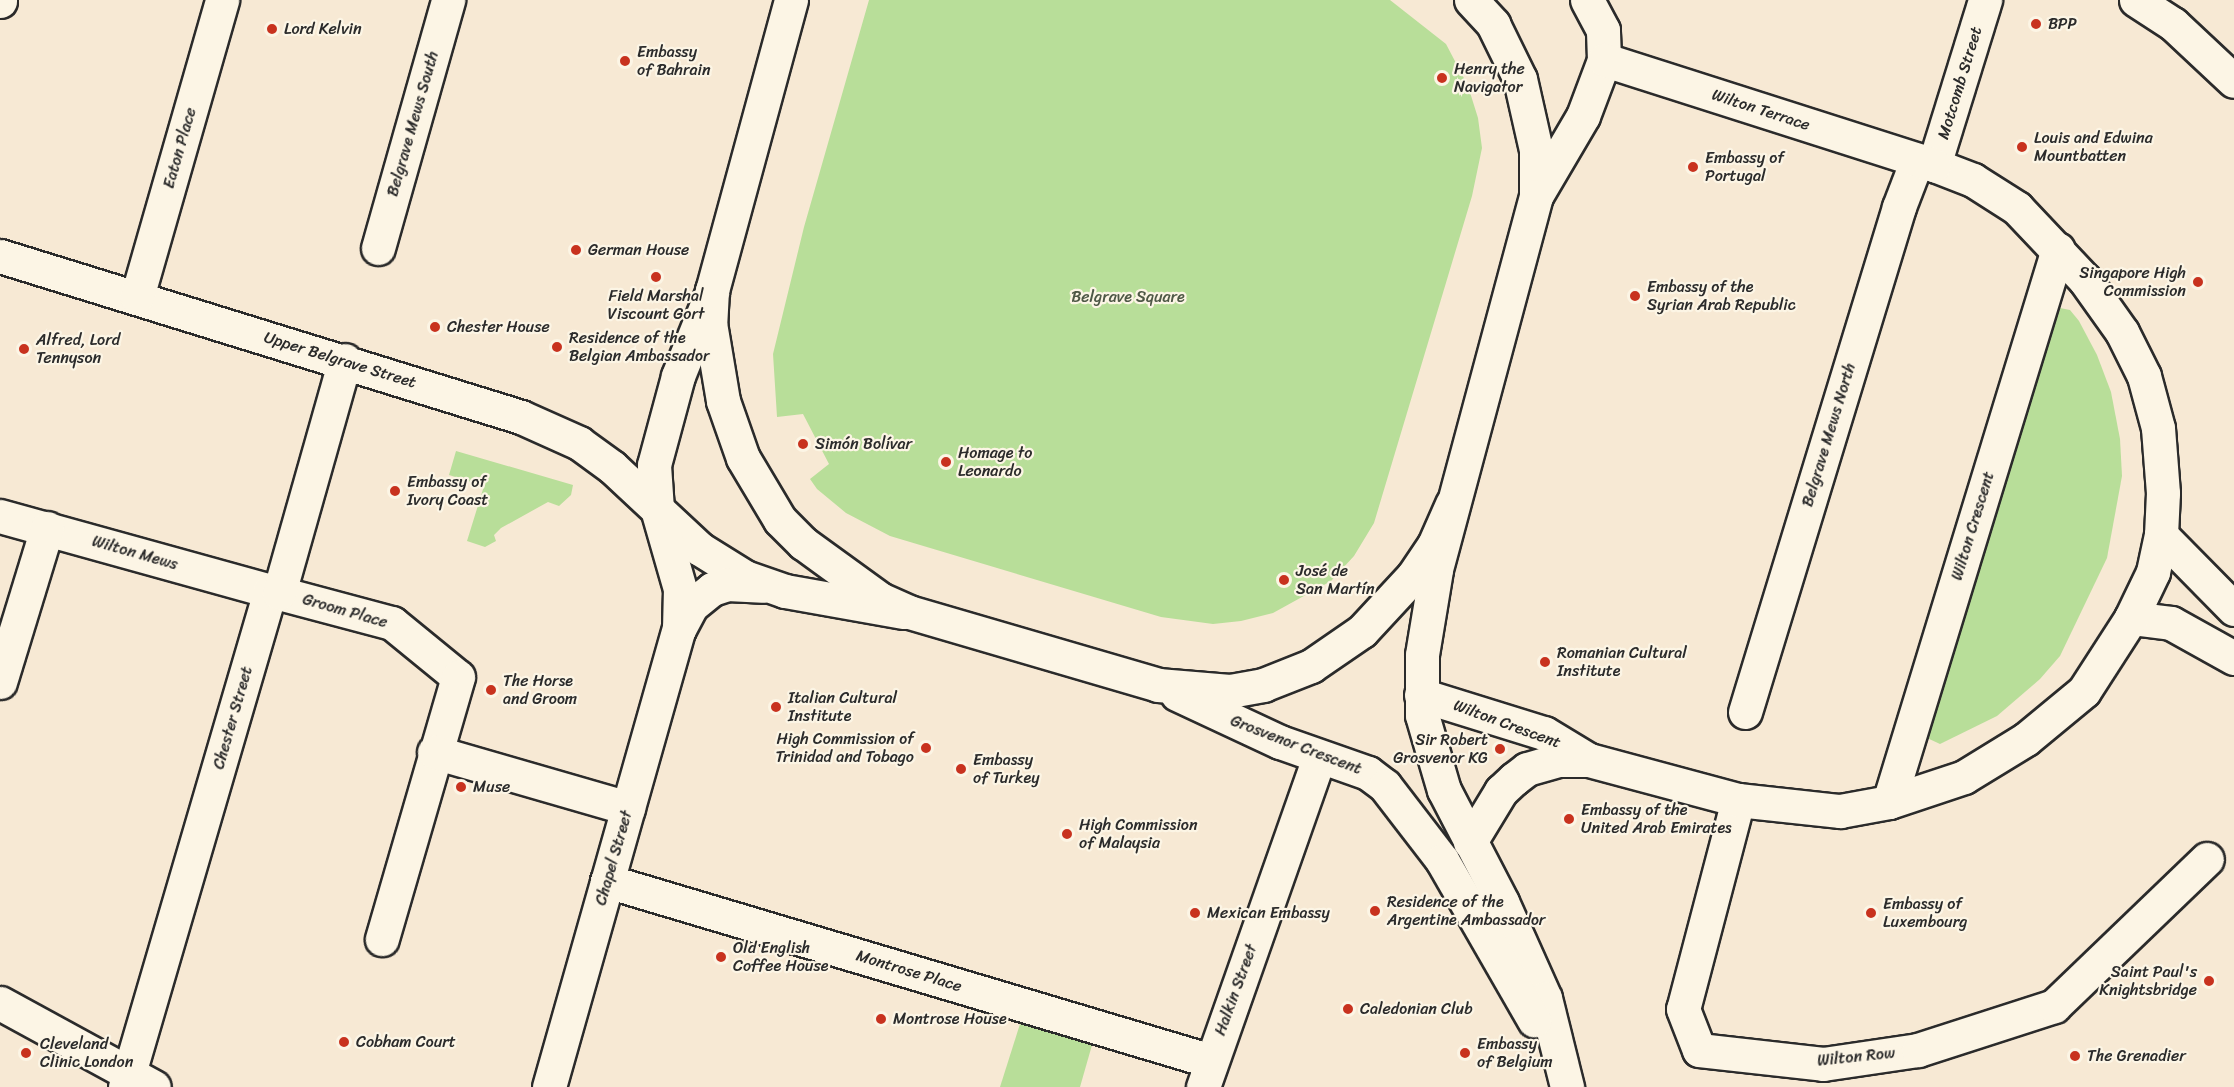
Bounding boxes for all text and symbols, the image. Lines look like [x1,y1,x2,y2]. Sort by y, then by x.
place label: BPP [2048,14,2077,34]
marker: BPP [2029,17,2043,31]
place label: Lord Kelvin [284,19,362,39]
marker: Lord Kelvin [265,22,279,36]
street label: Motcomb Street [1934,25,1986,141]
place label: Embassy of Bahrain [637,42,711,80]
street label: Belgrave Mews South [383,49,443,199]
marker: Embassy of Bahrain [618,54,632,68]
place label: Henry the Navigator [1454,59,1525,97]
marker: Henry the Navigator [1435,71,1449,85]
street label: Wilton Terrace [1710,85,1812,135]
street label: Eaton Place [159,105,201,191]
place label: Louis and Edwina Mountbatten [2034,128,2153,166]
marker: Louis and Edwina Mountbatten [2015,140,2029,154]
place label: Embassy of Portugal [1705,148,1784,186]
marker: Embassy of Portugal [1686,160,1700,174]
place label: German House [588,240,689,260]
marker: German House [569,243,583,257]
place label: Singapore High Commission [2079,263,2186,301]
marker: Field Marshal Viscount Gort [649,270,663,284]
marker: Singapore High Commission [2191,275,2205,289]
place label: Embassy of the Syrian Arab Republic [1647,277,1795,315]
place label: Field Marshal Viscount Gort [607,286,705,324]
park label: Belgrave Square [1071,287,1185,307]
marker: Embassy of the Syrian Arab Republic [1628,289,1642,303]
place label: Chester House [447,317,549,337]
marker: Chester House [428,320,442,334]
street label: Upper Belgrave Street [262,328,418,392]
place label: Residence of the Belgian Ambassador [569,328,709,366]
place label: Alfred, Lord Tennyson [36,330,120,368]
marker: Residence of the Belgian Ambassador [550,340,564,354]
marker: Alfred, Lord Tennyson [17,342,31,356]
street label: Belgrave Mews North [1798,361,1860,509]
place label: Simón Bolívar [815,434,912,454]
marker: Simón Bolívar [796,437,810,451]
place label: Homage to Leonardo [958,443,1033,481]
marker: Homage to Leonardo [939,455,953,469]
street label: Wilton Crescent [1947,469,1999,583]
place label: Embassy of Ivory Coast [407,472,488,510]
marker: Embassy of Ivory Coast [388,484,402,498]
street label: Wilton Mews [90,532,180,574]
place label: José de San Martín [1296,561,1375,599]
marker: José de San Martín [1277,573,1291,587]
street label: Groom Place [300,590,390,632]
place label: Romanian Cultural Institute [1557,643,1687,681]
marker: Romanian Cultural Institute [1538,655,1552,669]
street label: Chester Street [209,664,257,772]
place label: The Horse and Groom [503,671,577,709]
marker: The Horse and Groom [484,683,498,697]
place label: Italian Cultural Institute [788,688,897,726]
street label: Wilton Crescent [1451,696,1563,752]
marker: Italian Cultural Institute [769,700,783,714]
street label: Grosvenor Crescent [1228,711,1364,779]
place label: High Commission of Trinidad and Tobago [776,729,914,767]
place label: Sir Robert Grosvenor KG [1393,730,1488,768]
marker: High Commission of Trinidad and Tobago [919,741,933,755]
marker: Sir Robert Grosvenor KG [1493,742,1507,756]
place label: Embassy of Turkey [973,750,1040,788]
marker: Embassy of Turkey [954,762,968,776]
place label: Muse [473,777,510,797]
marker: Muse [454,780,468,794]
place label: Embassy of the United Arab Emirates [1581,800,1732,838]
street label: Chapel Street [591,808,637,908]
marker: Embassy of the United Arab Emirates [1562,812,1576,826]
place label: High Commission of Malaysia [1079,815,1198,853]
marker: High Commission of Malaysia [1060,827,1074,841]
place label: Residence of the Argentine Ambassador [1387,892,1545,930]
place label: Embassy of Luxembourg [1883,894,1967,932]
place label: Mexican Embassy [1207,903,1330,923]
marker: Residence of the Argentine Ambassador [1368,904,1382,918]
marker: Mexican Embassy [1188,906,1202,920]
marker: Embassy of Luxembourg [1864,906,1878,920]
place label: Old English Coffee House [733,938,828,976]
street label: Halkin Street [1211,942,1261,1038]
street label: Montrose Place [854,946,964,996]
marker: Old English Coffee House [714,950,728,964]
place label: Saint Paul's Knightsbridge [2099,962,2197,1000]
marker: Saint Paul's Knightsbridge [2202,974,2216,988]
place label: Caledonian Club [1360,999,1473,1019]
marker: Caledonian Club [1341,1002,1355,1016]
place label: Montrose House [893,1009,1007,1029]
marker: Montrose House [874,1012,888,1026]
place label: Cobham Court [356,1032,456,1052]
place label: Cleveland Clinic London [40,1034,134,1072]
place label: Embassy of Belgium [1477,1034,1553,1072]
marker: Cobham Court [337,1035,351,1049]
street label: Wilton Row [1816,1043,1896,1071]
marker: Cleveland Clinic London [17,1044,35,1062]
marker: Embassy of Belgium [1458,1046,1472,1060]
place label: The Grenadier [2087,1046,2186,1066]
marker: The Grenadier [2068,1049,2082,1063]

